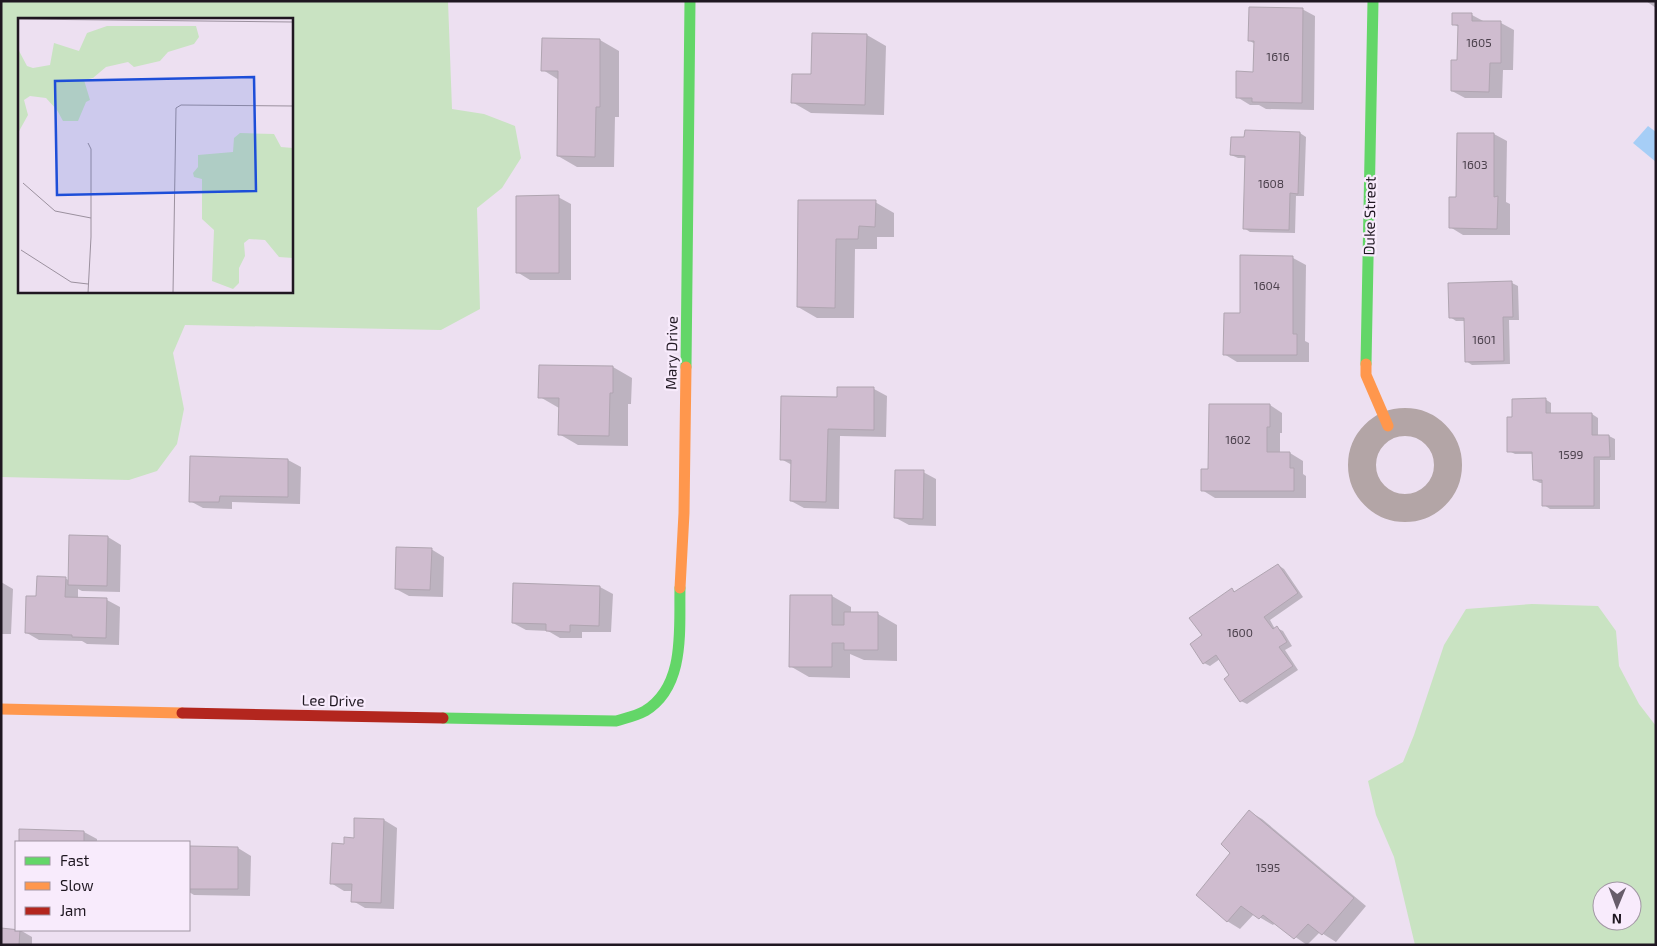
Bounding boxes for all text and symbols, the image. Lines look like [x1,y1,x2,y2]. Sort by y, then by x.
inset map [18,18,292,292]
house number: 1605 [1466,35,1492,49]
house number: 1616 [1266,49,1290,63]
house number: 1603 [1462,157,1488,171]
house number: 1608 [1258,176,1284,190]
street label: Duke Street [1359,176,1379,256]
house number: 1604 [1254,278,1280,292]
street label: Mary Drive [661,316,681,390]
house number: 1601 [1472,332,1496,346]
house number: 1602 [1225,432,1251,446]
house number: 1599 [1559,447,1584,461]
house number: 1600 [1227,625,1253,639]
street label: Lee Drive [301,690,365,710]
legend [15,841,190,931]
text: Fast [60,851,90,869]
house number: 1595 [1256,860,1280,874]
text: Slow [60,876,94,894]
north arrow [1592,881,1642,931]
text: Jam [60,901,86,919]
text: N [1612,911,1622,928]

